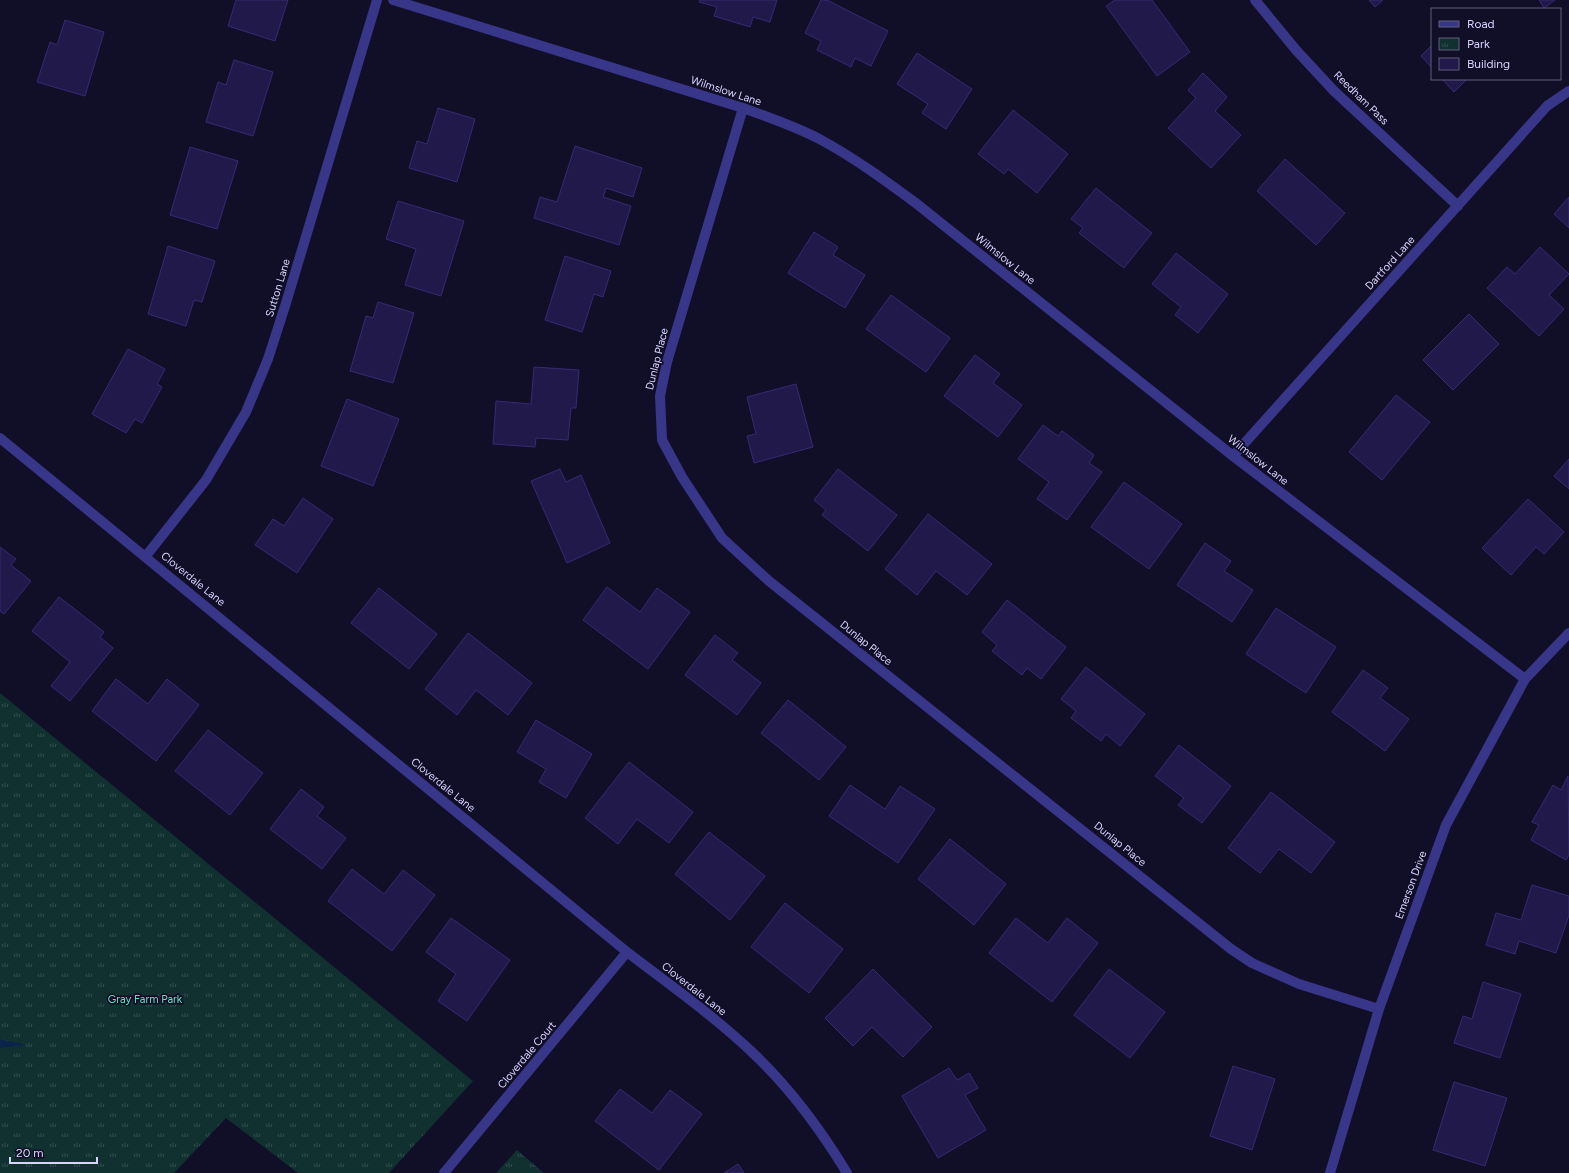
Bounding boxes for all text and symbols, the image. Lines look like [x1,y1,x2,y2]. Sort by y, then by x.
legend [1431,8,1561,80]
text: Road [1467,17,1495,31]
text: Park [1467,37,1490,51]
text: Building [1467,57,1510,71]
street label: Reedham Pass [1331,69,1391,127]
street label: Wilmslow Lane [689,73,763,109]
street label: Wilmslow Lane [972,231,1038,287]
street label: Dartford Lane [1362,233,1418,293]
street label: Sutton Lane [263,257,293,319]
street label: Dunlap Place [643,327,671,391]
street label: Wilmslow Lane [1225,432,1291,488]
street label: Cloverdale Lane [158,549,228,609]
street label: Dunlap Place [837,618,895,668]
street label: Cloverdale Lane [408,755,478,815]
street label: Dunlap Place [1091,819,1149,869]
street label: Emerson Drive [1393,849,1429,921]
street label: Cloverdale Lane [659,960,729,1018]
park label: Gray Farm Park [108,993,183,1006]
street label: Cloverdale Court [495,1019,559,1091]
scale bar [10,1139,97,1165]
text: 20 m [16,1146,44,1160]

